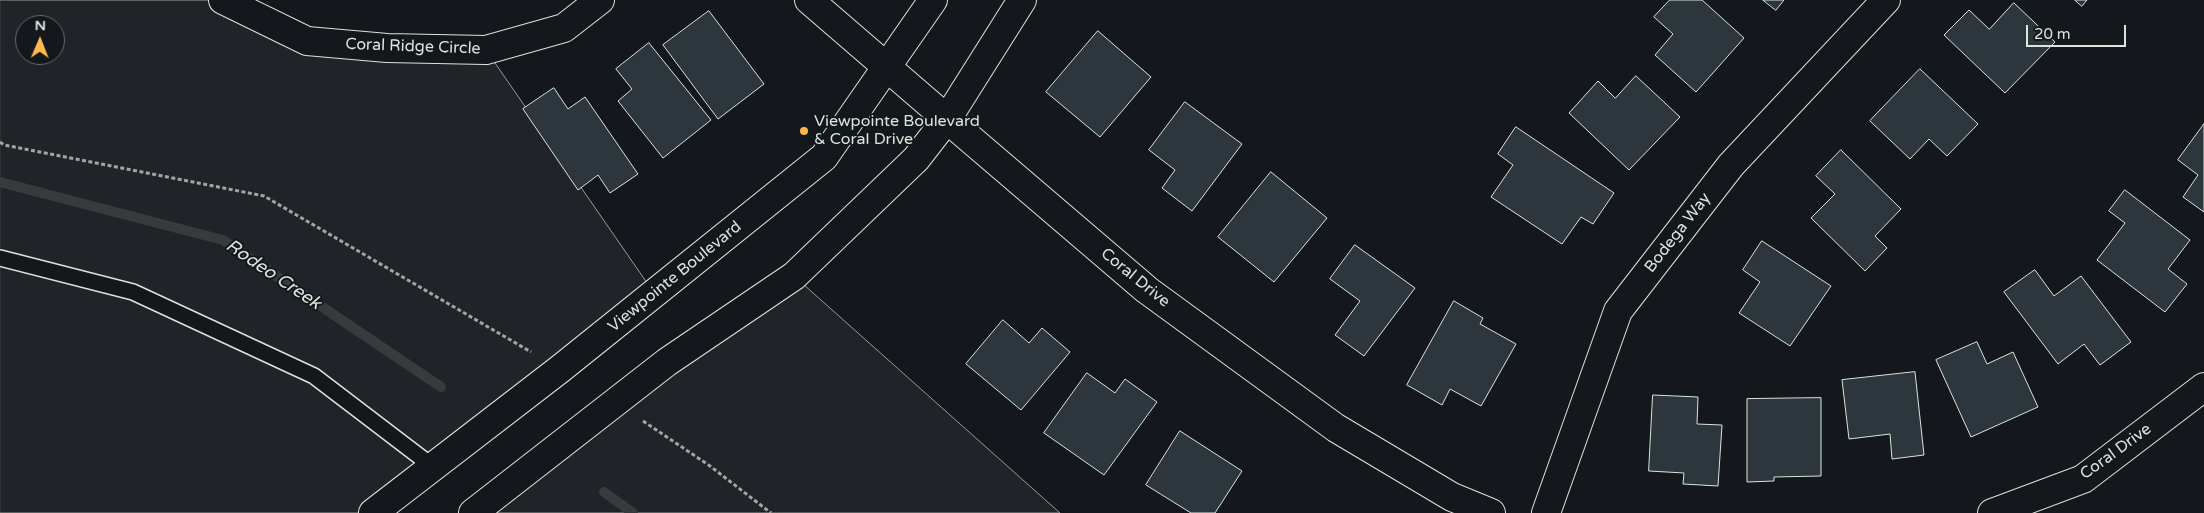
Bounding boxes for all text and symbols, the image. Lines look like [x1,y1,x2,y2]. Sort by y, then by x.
north arrow [15,15,65,65]
scale bar [2029,15,2129,47]
text: N [34,17,46,34]
text: 20 m [2034,25,2071,43]
street label: Coral Ridge Circle [345,35,481,59]
place label: Viewpointe Boulevard & Coral Drive [814,112,980,150]
marker: Viewpointe Boulevard & Coral Drive [798,125,810,137]
street label: Bodega Way [1641,189,1715,277]
street label: Viewpointe Boulevard [604,217,746,337]
water label: Rodeo Creek [221,235,325,315]
street label: Coral Drive [1097,244,1173,312]
street label: Coral Drive [2077,420,2155,484]

